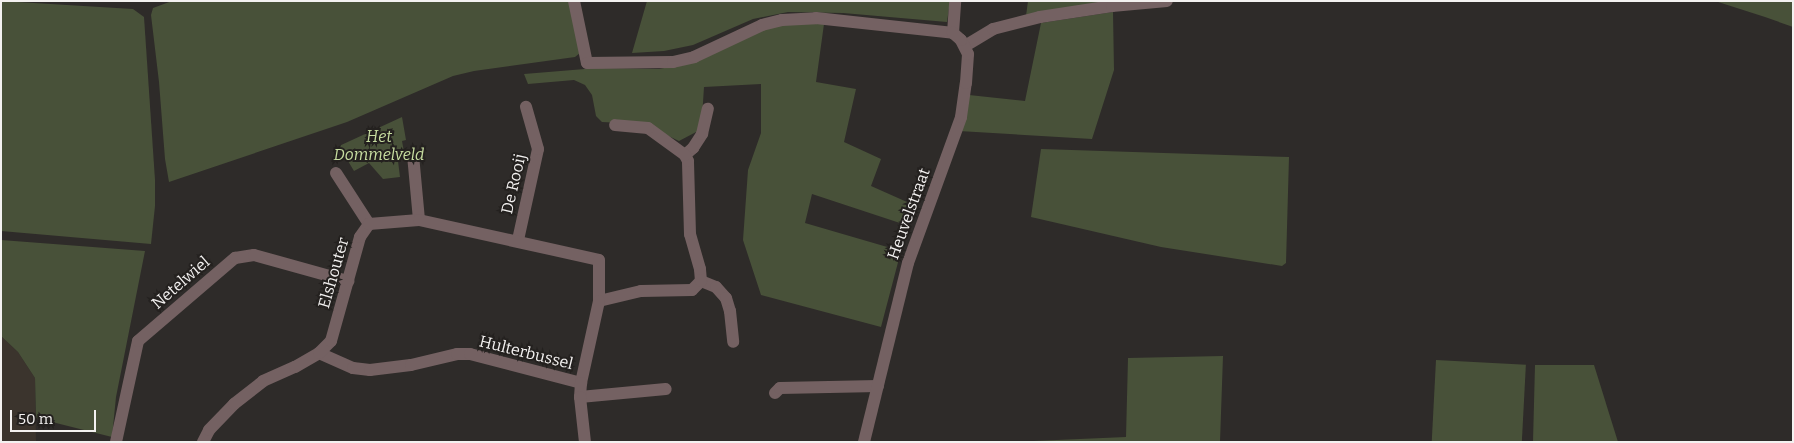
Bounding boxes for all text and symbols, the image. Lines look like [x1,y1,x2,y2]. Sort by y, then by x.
park label: Het Dommelveld [334,127,424,165]
street label: De Rooij [498,152,530,216]
street label: Heuvelstraat [884,166,934,262]
street label: Elshouter [315,235,353,311]
street label: Netelwiel [148,253,214,313]
street label: Hulterbussel [477,332,575,374]
scale bar [12,400,99,432]
text: 50 m [18,410,53,428]

